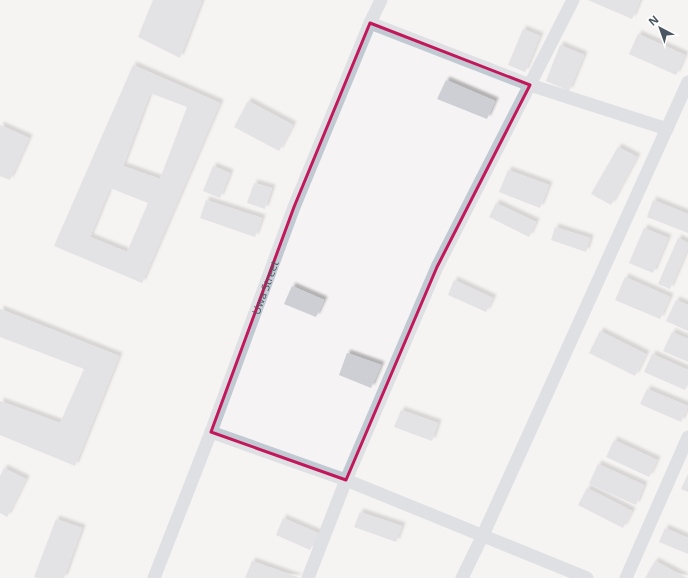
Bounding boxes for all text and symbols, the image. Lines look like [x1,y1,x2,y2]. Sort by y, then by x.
north arrow [640,8,680,48]
text: N [645,11,661,29]
street label: Uwa Street [248,258,281,316]

